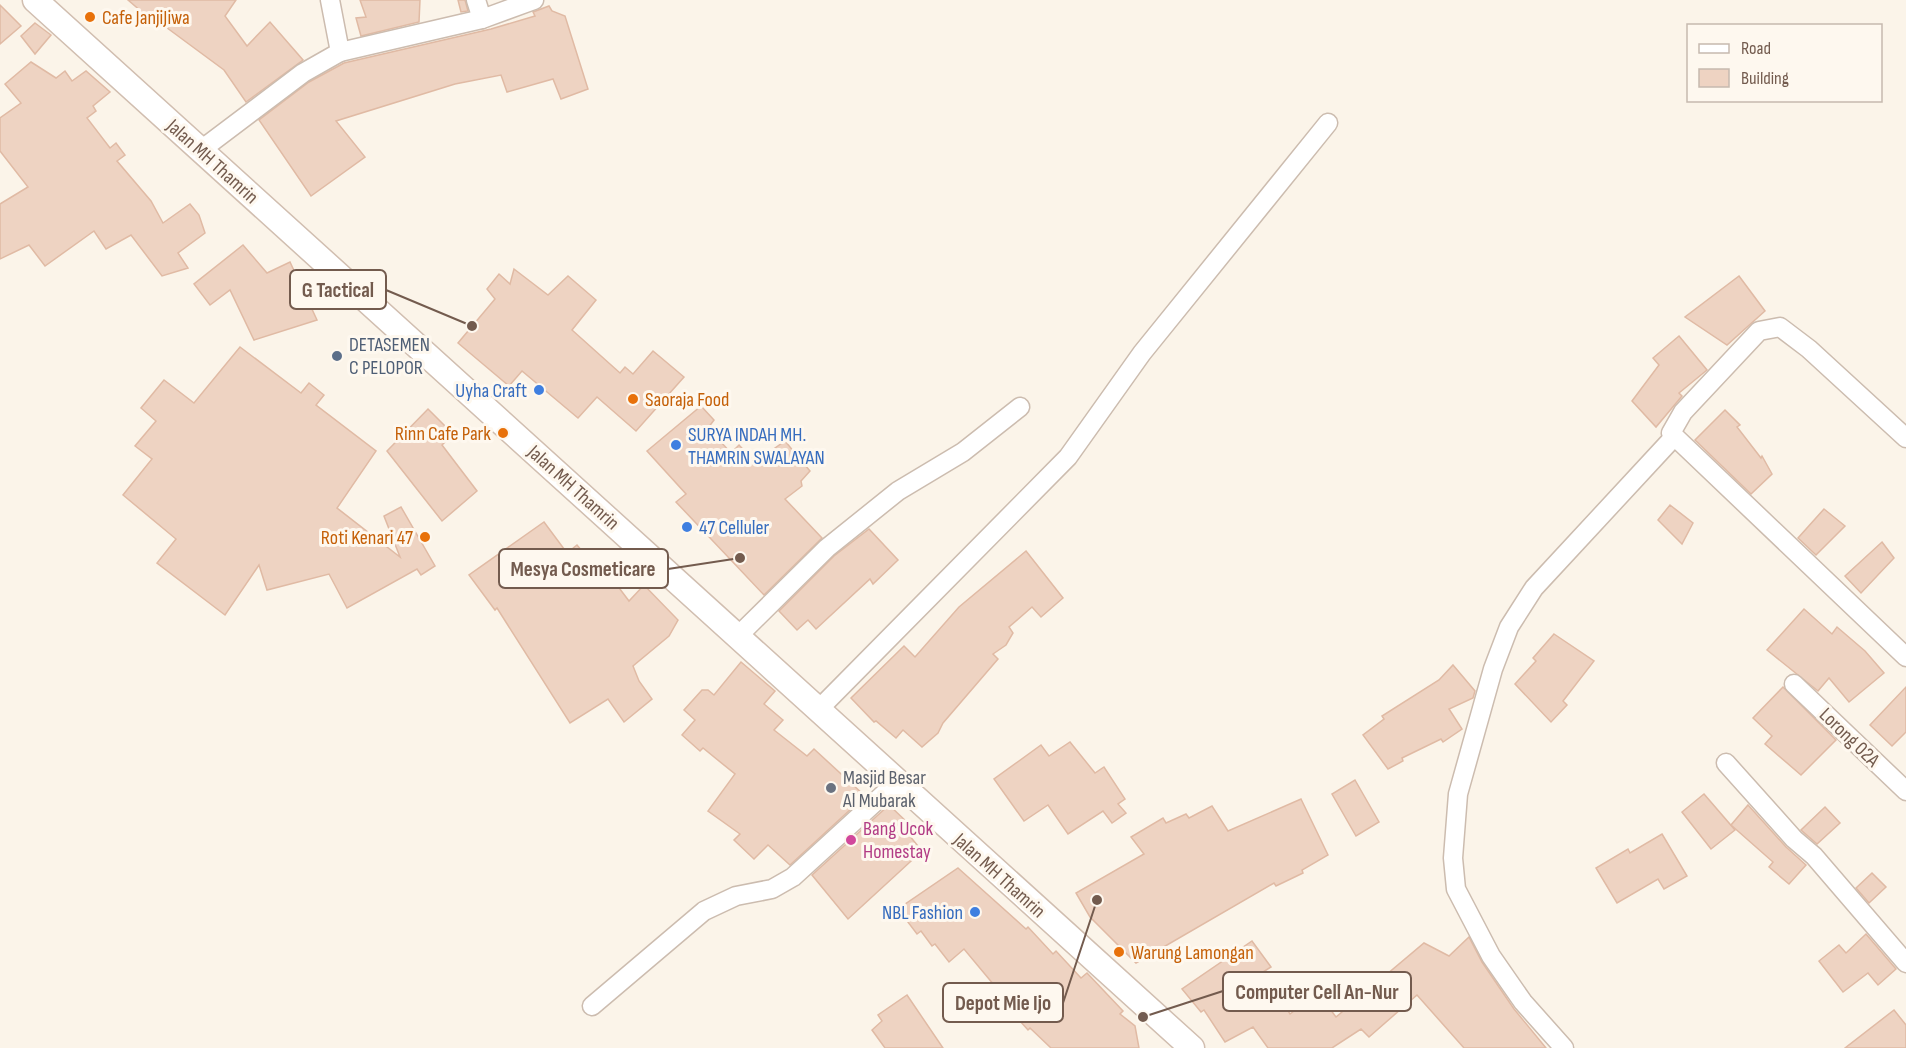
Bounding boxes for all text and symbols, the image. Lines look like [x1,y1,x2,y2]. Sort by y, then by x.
place label: Cafe JanjiJiwa [102,6,190,30]
marker: Cafe JanjiJiwa [83,10,97,24]
legend [1687,24,1882,102]
text: Road [1741,38,1771,59]
text: Building [1741,68,1789,89]
street label: Jalan MH Thamrin [161,114,263,209]
callout: G Tactical [290,270,386,309]
text: G Tactical [302,278,374,303]
place label: DETASEMEN C PELOPOR [349,333,430,380]
marker: DETASEMEN C PELOPOR [330,349,344,363]
place label: Uyha Craft [455,379,527,403]
marker: Uyha Craft [532,383,546,397]
place label: Saoraja Food [645,388,729,412]
marker: Saoraja Food [626,392,640,406]
place label: Rinn Cafe Park [395,422,491,446]
place label: SURYA INDAH MH. THAMRIN SWALAYAN [688,423,825,470]
marker: Rinn Cafe Park [496,426,510,440]
marker: SURYA INDAH MH. THAMRIN SWALAYAN [669,438,683,452]
street label: Jalan MH Thamrin [522,440,624,535]
place label: 47 Celluler [699,516,770,540]
marker: 47 Celluler [680,520,694,534]
place label: Roti Kenari 47 [321,526,413,550]
marker: Roti Kenari 47 [418,530,432,544]
callout: Mesya Cosmeticare [499,549,668,588]
text: Mesya Cosmeticare [511,557,655,582]
street label: Lorong 02A [1814,703,1885,773]
place label: Masjid Besar Al Mubarak [842,766,926,813]
marker: Masjid Besar Al Mubarak [824,781,838,795]
place label: Bang Ucok Homestay [863,817,933,864]
street label: Jalan MH Thamrin [948,828,1050,923]
marker: Bang Ucok Homestay [844,833,858,847]
place label: NBL Fashion [882,901,963,925]
marker: NBL Fashion [968,905,982,919]
place label: Warung Lamongan [1131,941,1254,965]
marker: Warung Lamongan [1112,945,1126,959]
callout: Computer Cell An-Nur [1223,972,1411,1011]
text: Computer Cell An-Nur [1235,980,1399,1005]
callout: Depot Mie Ijo [943,983,1063,1022]
text: Depot Mie Ijo [955,991,1051,1016]

